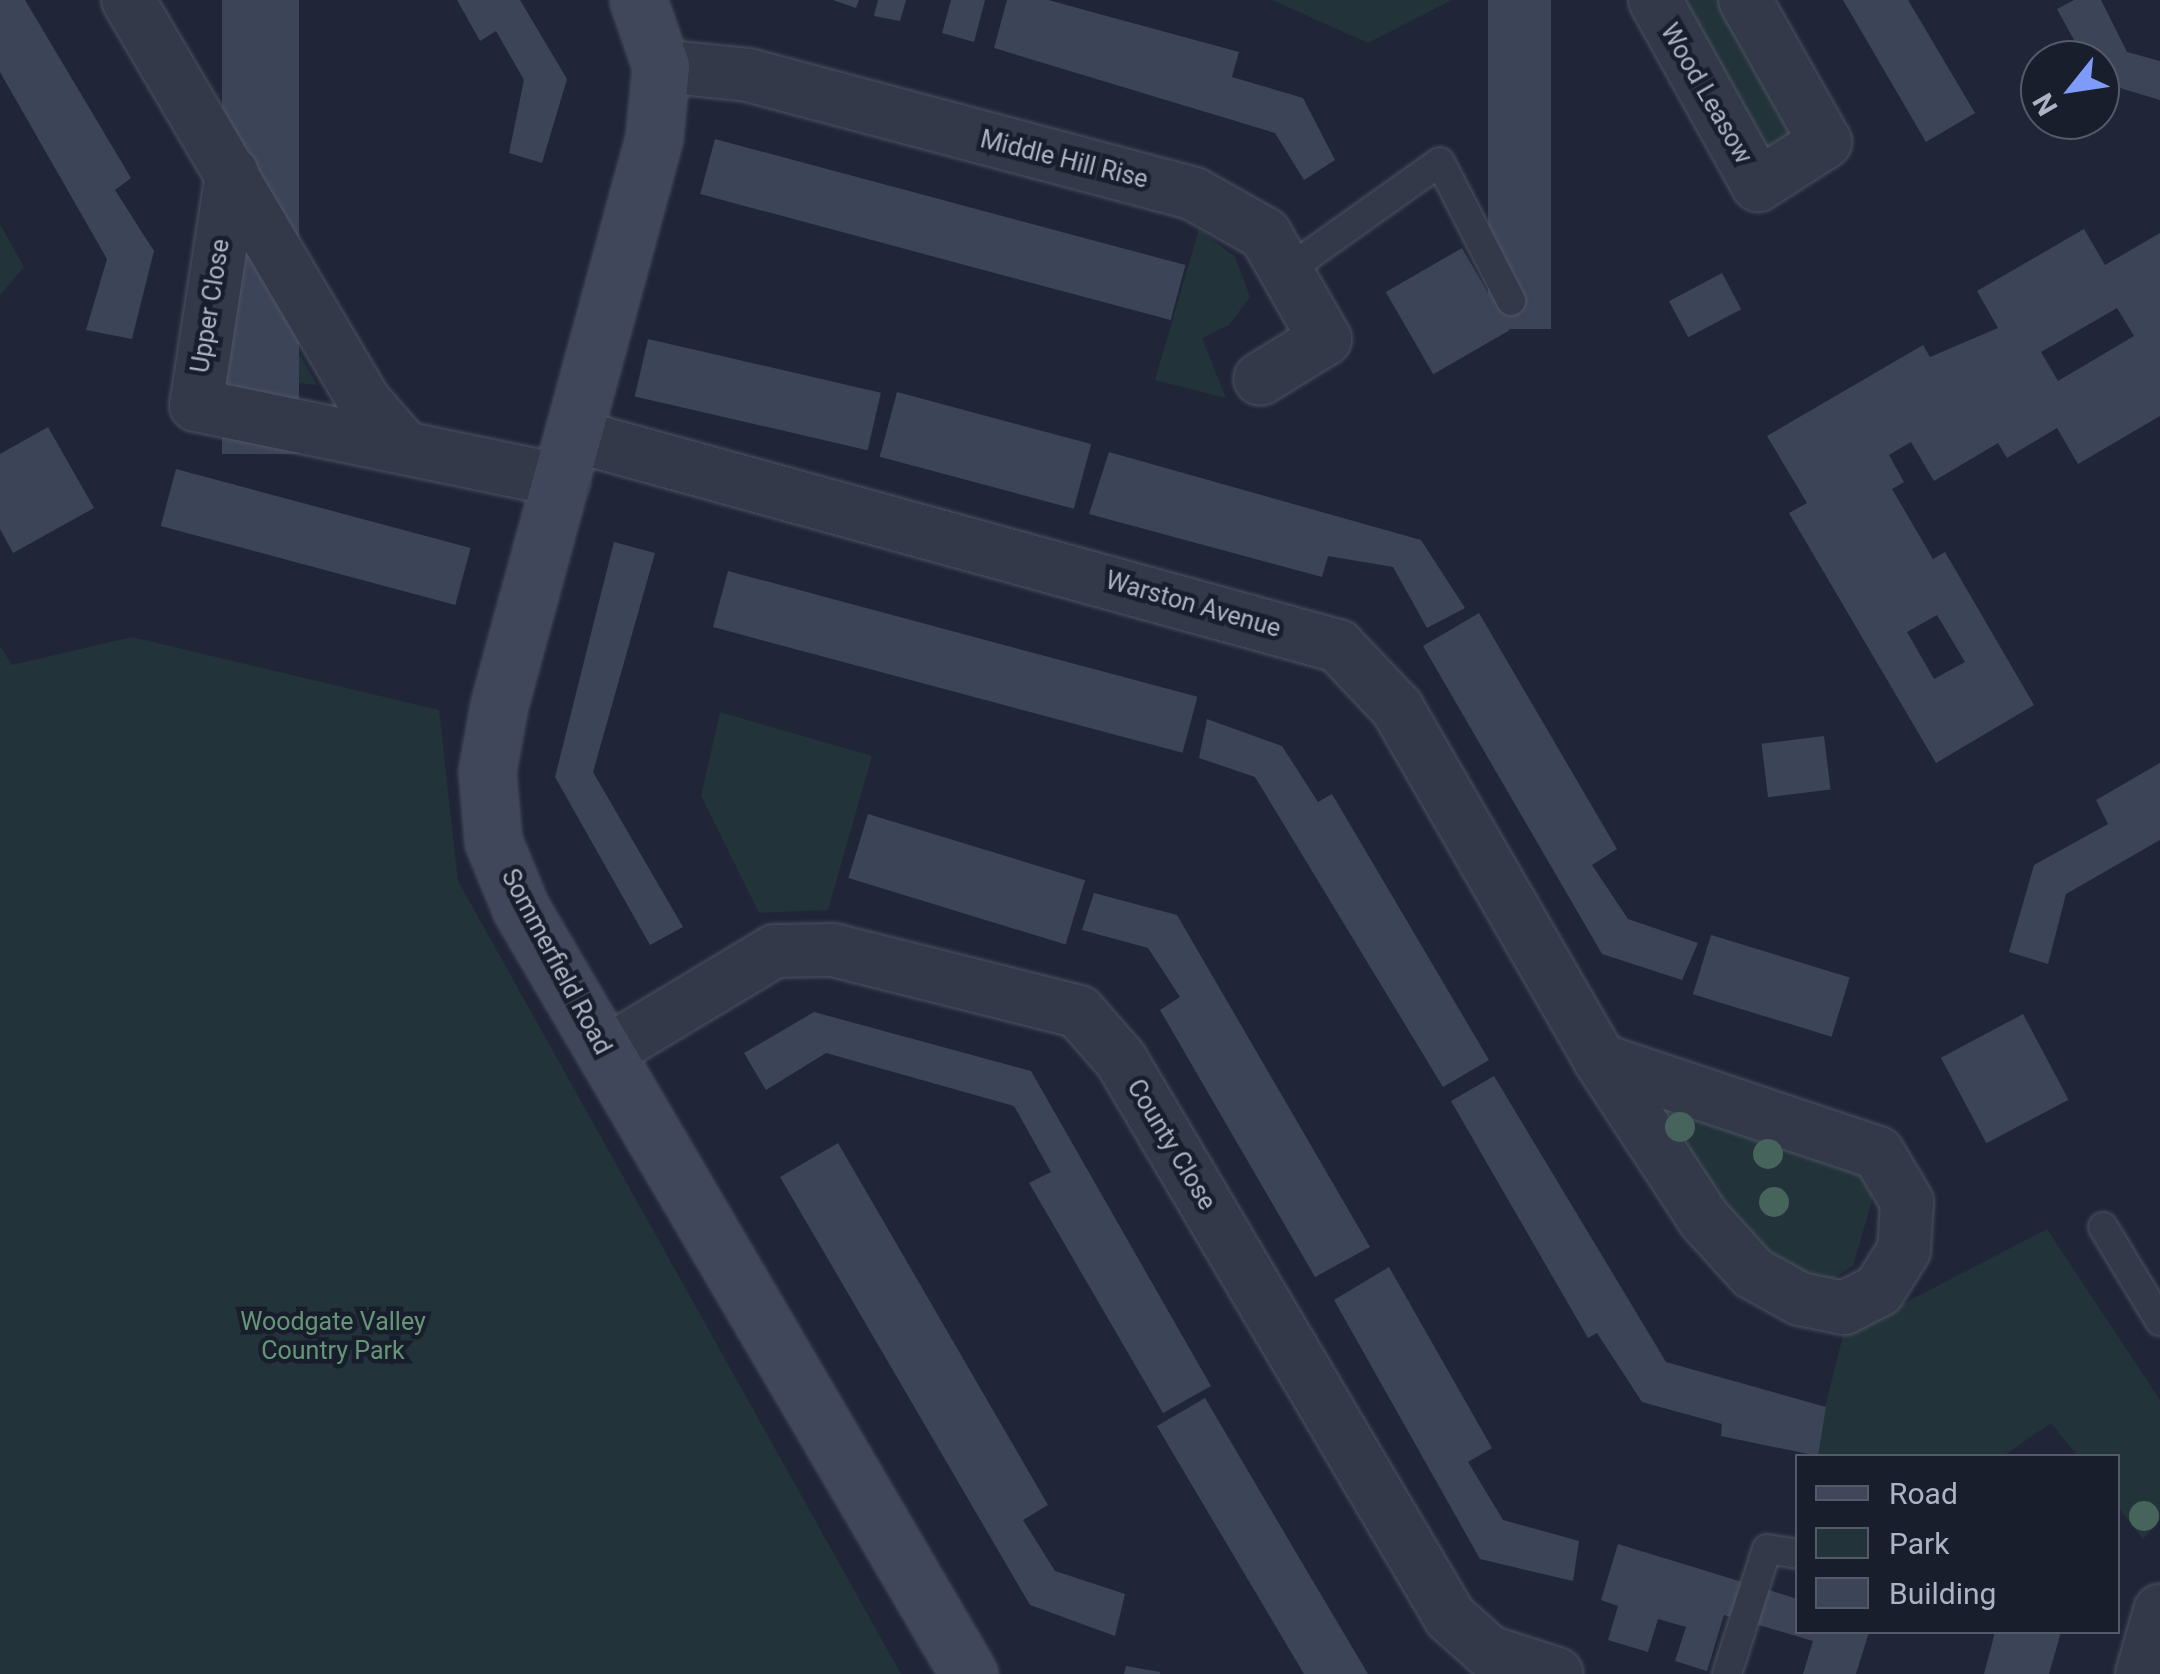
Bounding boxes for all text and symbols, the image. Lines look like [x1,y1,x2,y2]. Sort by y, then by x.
street label: Wood Leasow [1654,19,1758,169]
north arrow [2020,40,2120,140]
text: N [2026,87,2065,121]
street label: Middle Hill Rise [977,125,1151,195]
street label: Upper Close [186,237,236,375]
street label: Warston Avenue [1102,566,1284,644]
street label: Sommerfield Road [495,864,617,1060]
street label: County Close [1120,1074,1222,1216]
park label: Woodgate Valley Country Park [240,1308,426,1367]
legend [1795,1454,2120,1634]
text: Road [1889,1476,1958,1511]
text: Park [1889,1526,1949,1561]
text: Building [1889,1576,1996,1611]

